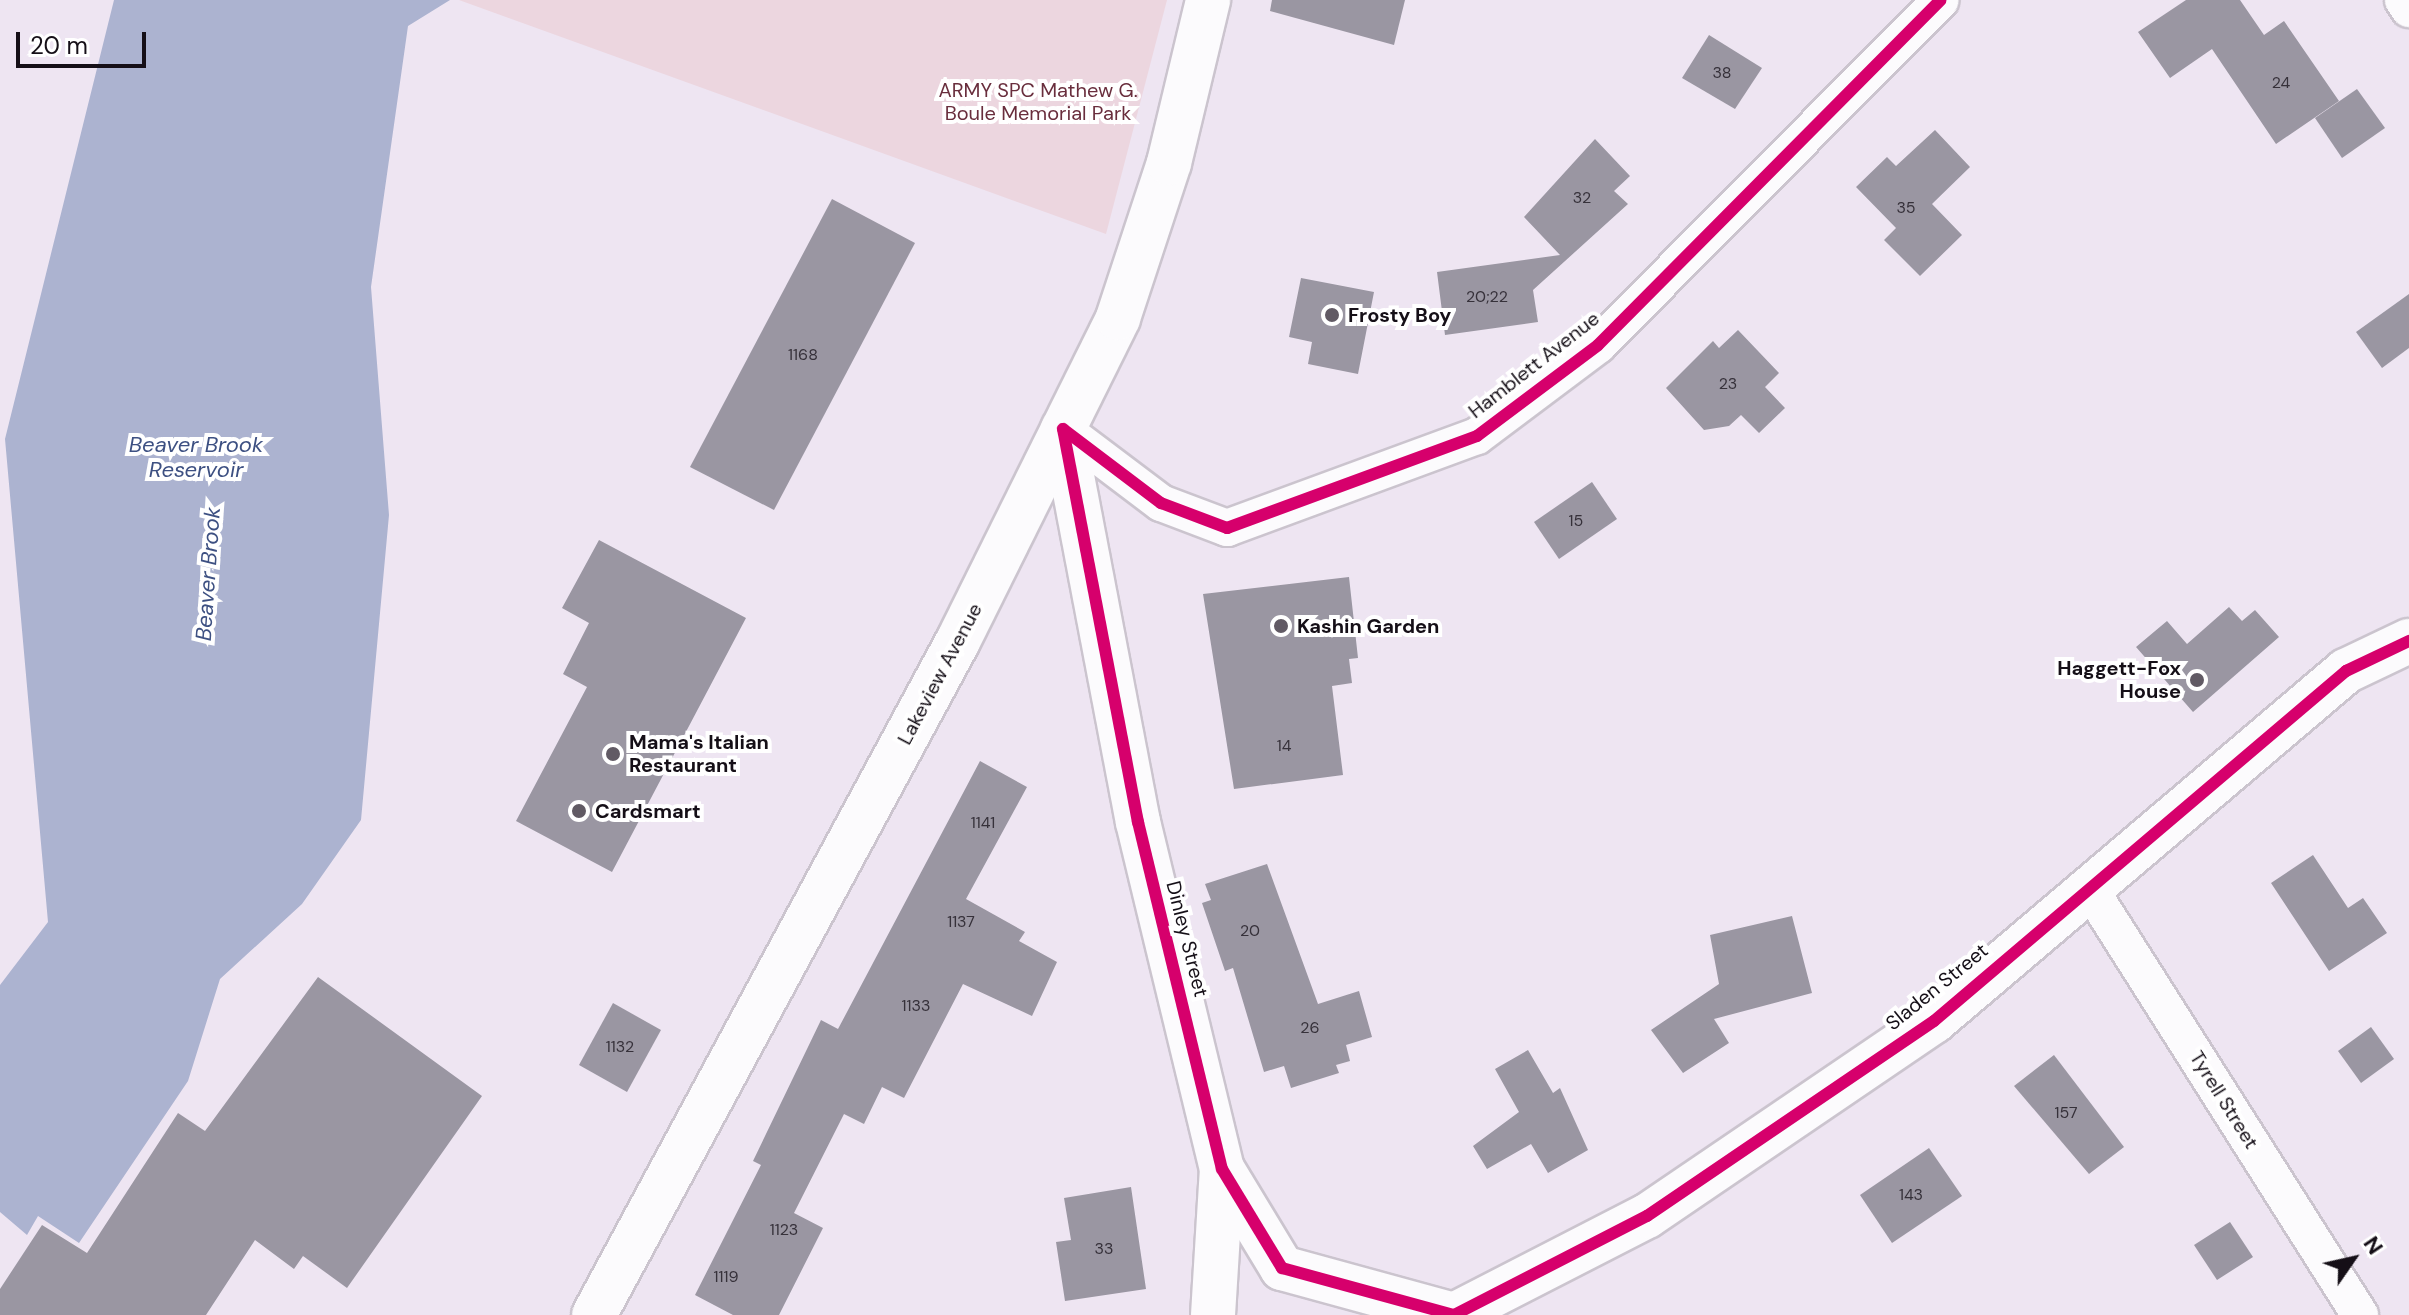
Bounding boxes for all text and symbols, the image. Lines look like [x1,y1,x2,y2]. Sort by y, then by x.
scale bar [20,16,150,66]
text: 20 m [30,30,88,61]
house number: 38 [1712,63,1732,83]
house number: 24 [2272,73,2290,93]
park label: ARMY SPC Mathew G. Boule Memorial Park [938,78,1138,125]
house number: 32 [1573,188,1591,208]
house number: 35 [1896,198,1916,218]
house number: 20;22 [1466,287,1508,307]
place label: Frosty Boy [1348,303,1451,327]
marker: Frosty Boy [1323,306,1341,324]
street label: Hamblett Avenue [1464,307,1604,423]
house number: 1168 [788,345,818,365]
house number: 23 [1719,374,1737,394]
water label: Beaver Brook Reservoir [129,431,263,482]
water label: Beaver Brook [190,506,226,642]
house number: 15 [1569,511,1583,531]
street label: Lakeview Avenue [893,599,987,749]
place label: Kashin Garden [1297,614,1439,638]
marker: Kashin Garden [1272,617,1290,635]
place label: Haggett-Fox House [2057,656,2181,703]
marker: Haggett-Fox House [2188,671,2206,689]
place label: Mama's Italian Restaurant [629,730,769,777]
house number: 14 [1277,736,1291,756]
marker: Mama's Italian Restaurant [604,745,622,763]
place label: Cardsmart [595,799,701,823]
marker: Cardsmart [570,802,588,820]
house number: 1141 [971,813,995,833]
street label: Dinley Street [1161,879,1213,999]
house number: 1137 [947,912,975,932]
house number: 20 [1240,921,1260,941]
street label: Sladen Street [1881,939,1993,1035]
house number: 1133 [902,996,930,1016]
house number: 26 [1300,1018,1320,1038]
house number: 1132 [606,1037,634,1057]
street label: Tyrell Street [2185,1047,2263,1153]
house number: 157 [2054,1103,2078,1123]
house number: 143 [1899,1185,1923,1205]
north arrow [2313,1219,2393,1299]
house number: 1123 [770,1220,798,1240]
text: N [2357,1231,2390,1260]
house number: 33 [1095,1239,1113,1259]
house number: 1119 [713,1267,739,1287]

